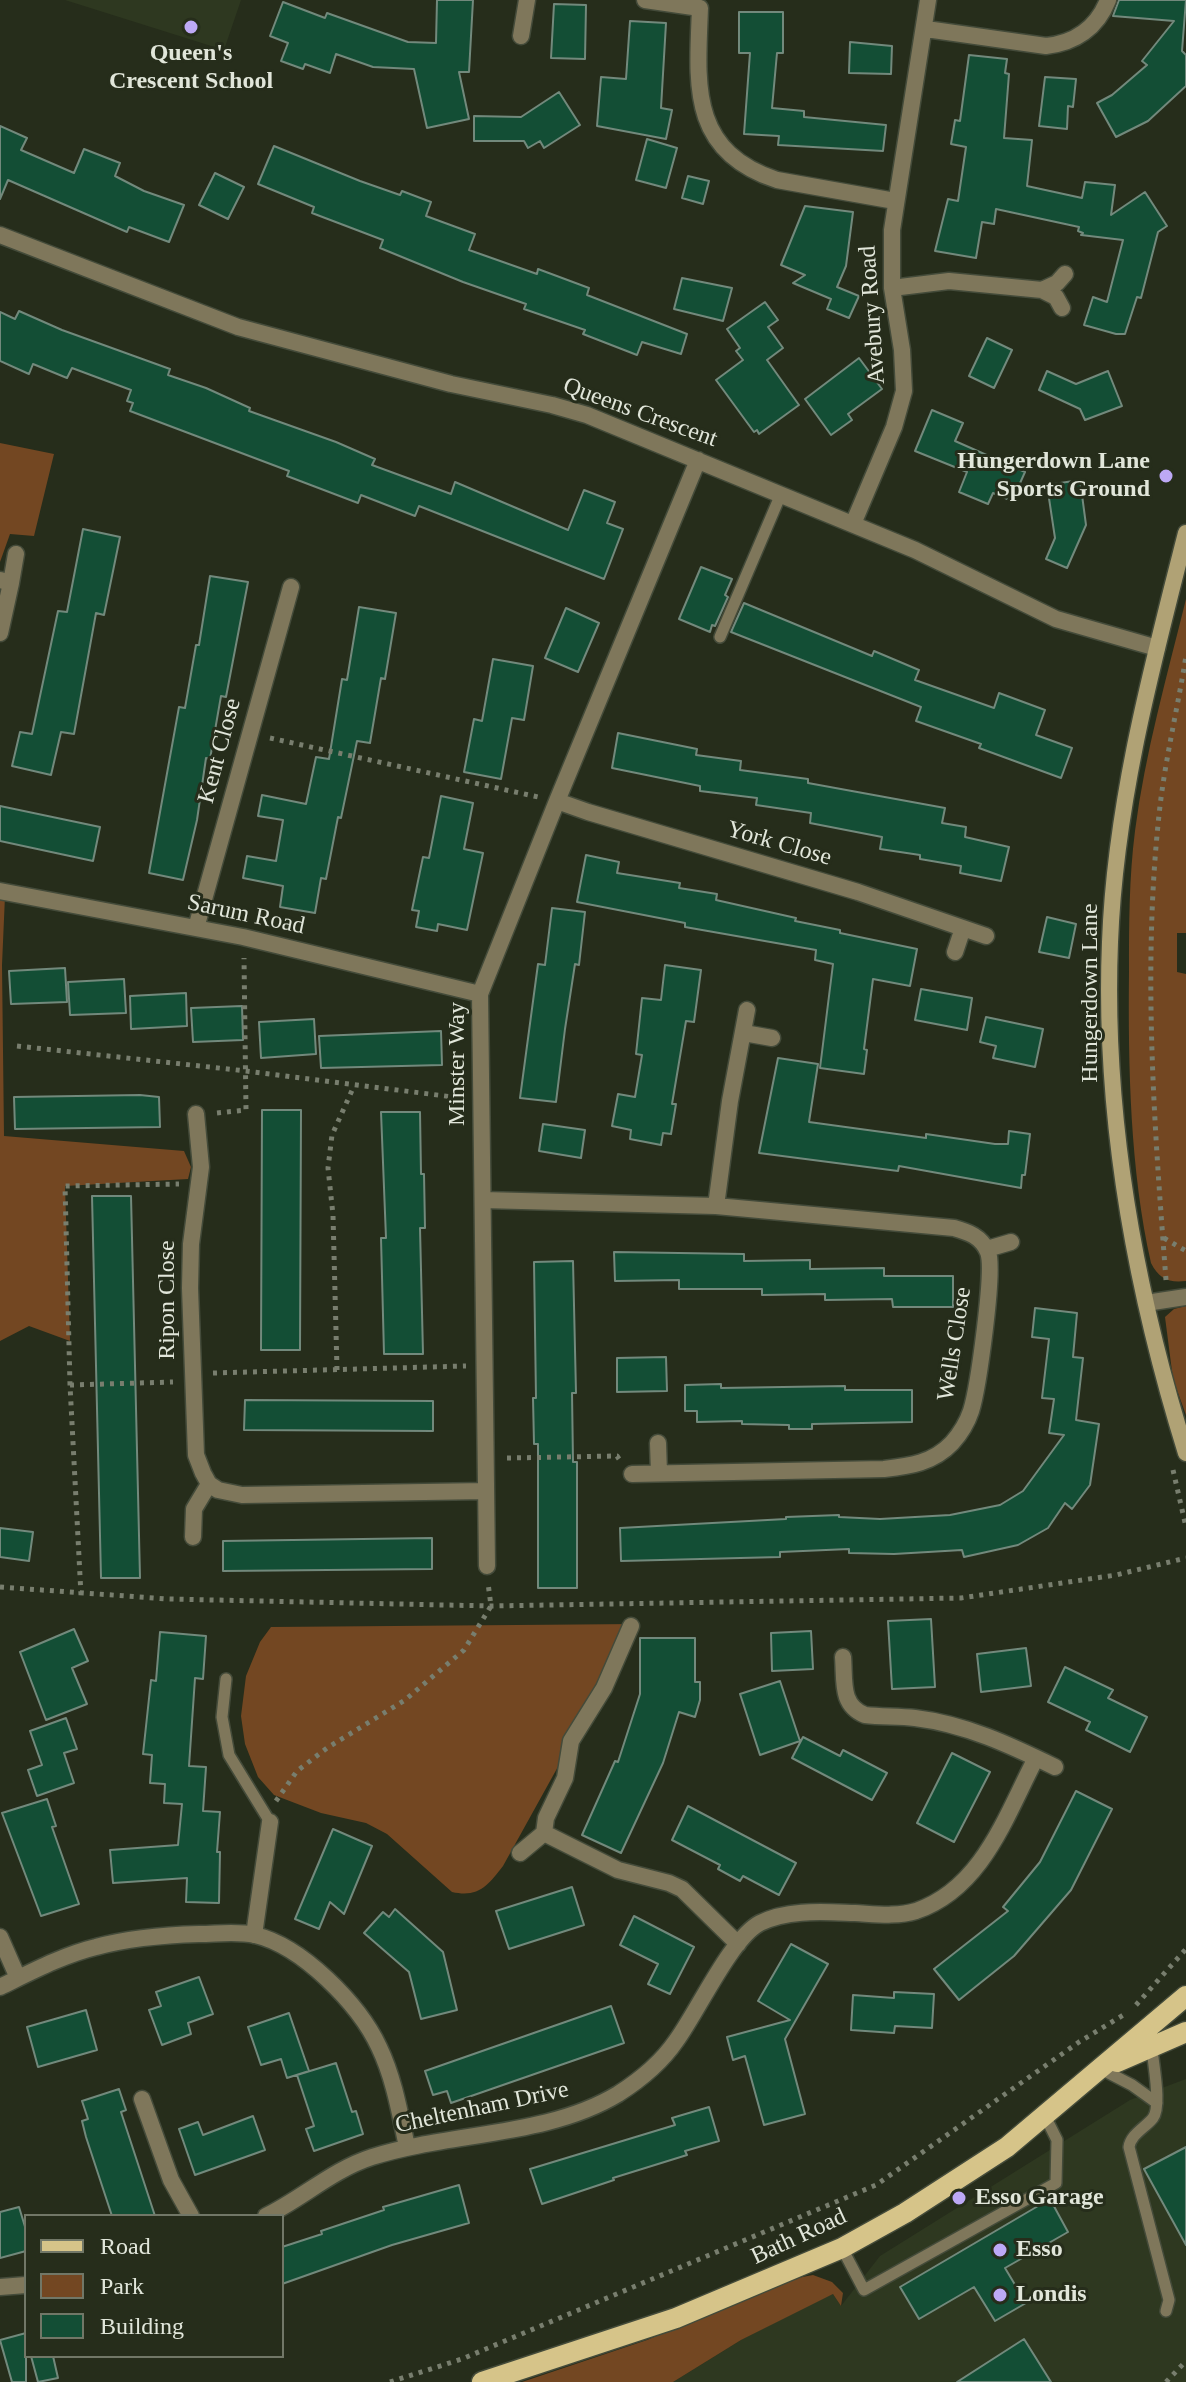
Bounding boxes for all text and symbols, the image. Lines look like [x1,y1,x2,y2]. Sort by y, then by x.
marker: Queen's Crescent School [182,18,200,36]
place label: Queen's Crescent School [109,40,273,96]
street label: Avebury Road [854,245,892,385]
street label: Queens Crescent [559,372,721,454]
place label: Hungerdown Lane Sports Ground [957,448,1150,504]
marker: Hungerdown Lane Sports Ground [1157,467,1175,485]
street label: Kent Close [192,695,248,807]
street label: York Close [723,815,835,873]
street label: Sarum Road [185,889,307,941]
street label: Hungerdown Lane [1077,903,1105,1083]
street label: Minster Way [444,1002,472,1126]
street label: Ripon Close [154,1240,182,1360]
street label: Wells Close [932,1285,978,1403]
street label: Cheltenham Drive [393,2076,571,2140]
place label: Esso Garage [975,2184,1104,2212]
marker: Esso Garage [950,2189,968,2207]
street label: Bath Road [747,2202,851,2272]
legend [24,2214,284,2358]
text: Road [100,2233,151,2259]
place label: Esso [1016,2236,1063,2264]
marker: Esso [991,2241,1009,2259]
text: Park [100,2273,144,2299]
place label: Londis [1016,2281,1087,2309]
marker: Londis [991,2286,1009,2304]
text: Building [100,2313,184,2339]

